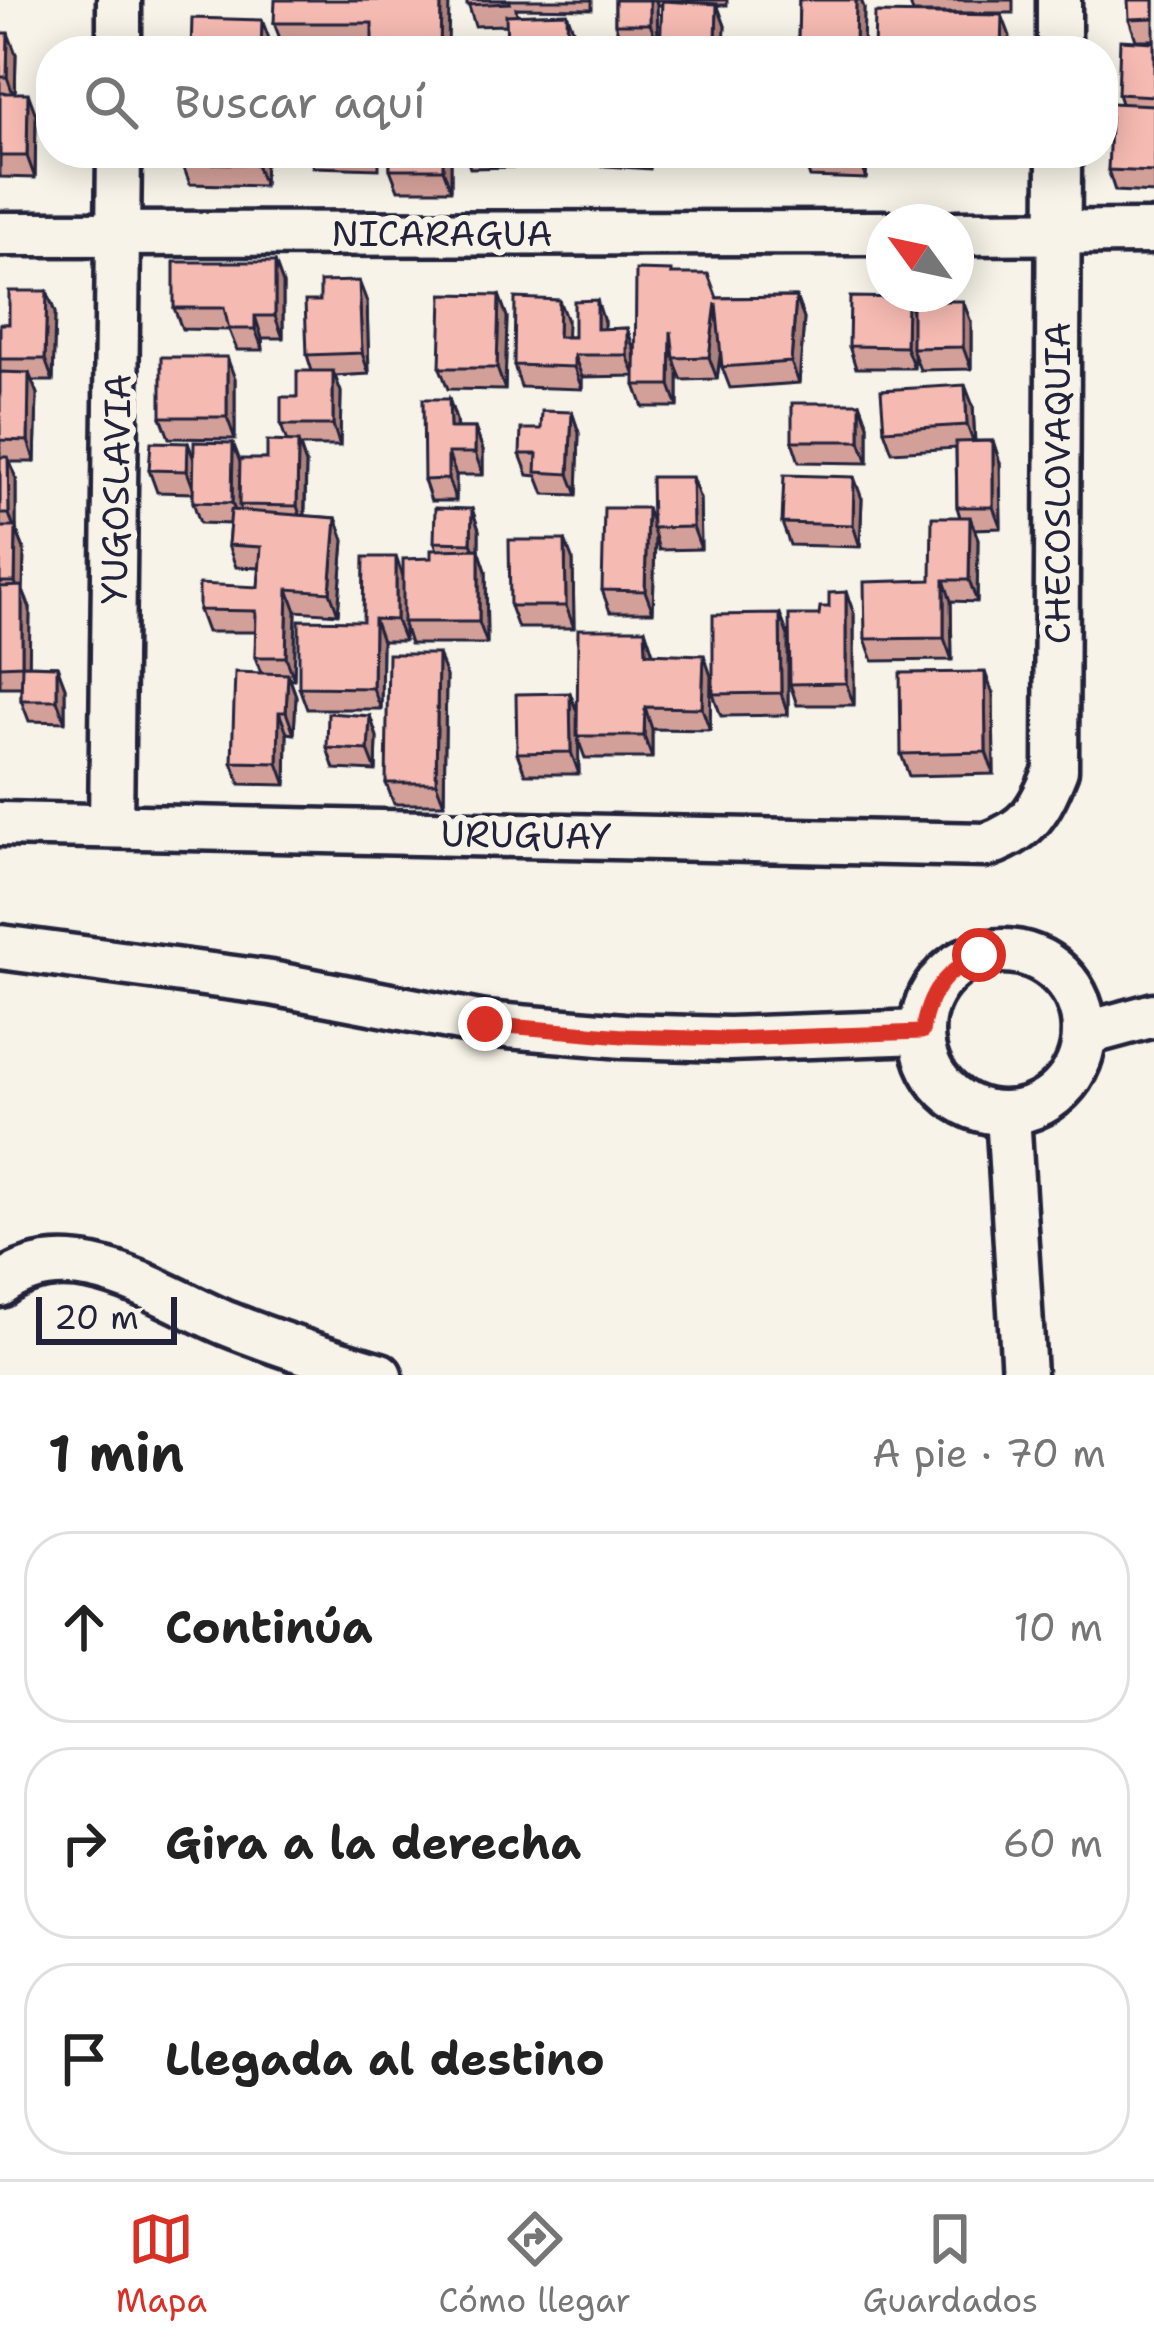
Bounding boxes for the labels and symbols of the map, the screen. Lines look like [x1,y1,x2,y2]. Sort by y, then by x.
north arrow [866,204,974,312]
street label: NICARAGUA [331,209,553,258]
street label: CHECOSLOVAQUIA [1033,322,1082,644]
street label: YUGOSLAVIA [89,373,143,605]
street label: URUGUAY [440,809,612,861]
route start [952,928,1006,982]
route end [458,997,512,1051]
scale bar [36,1291,177,1344]

